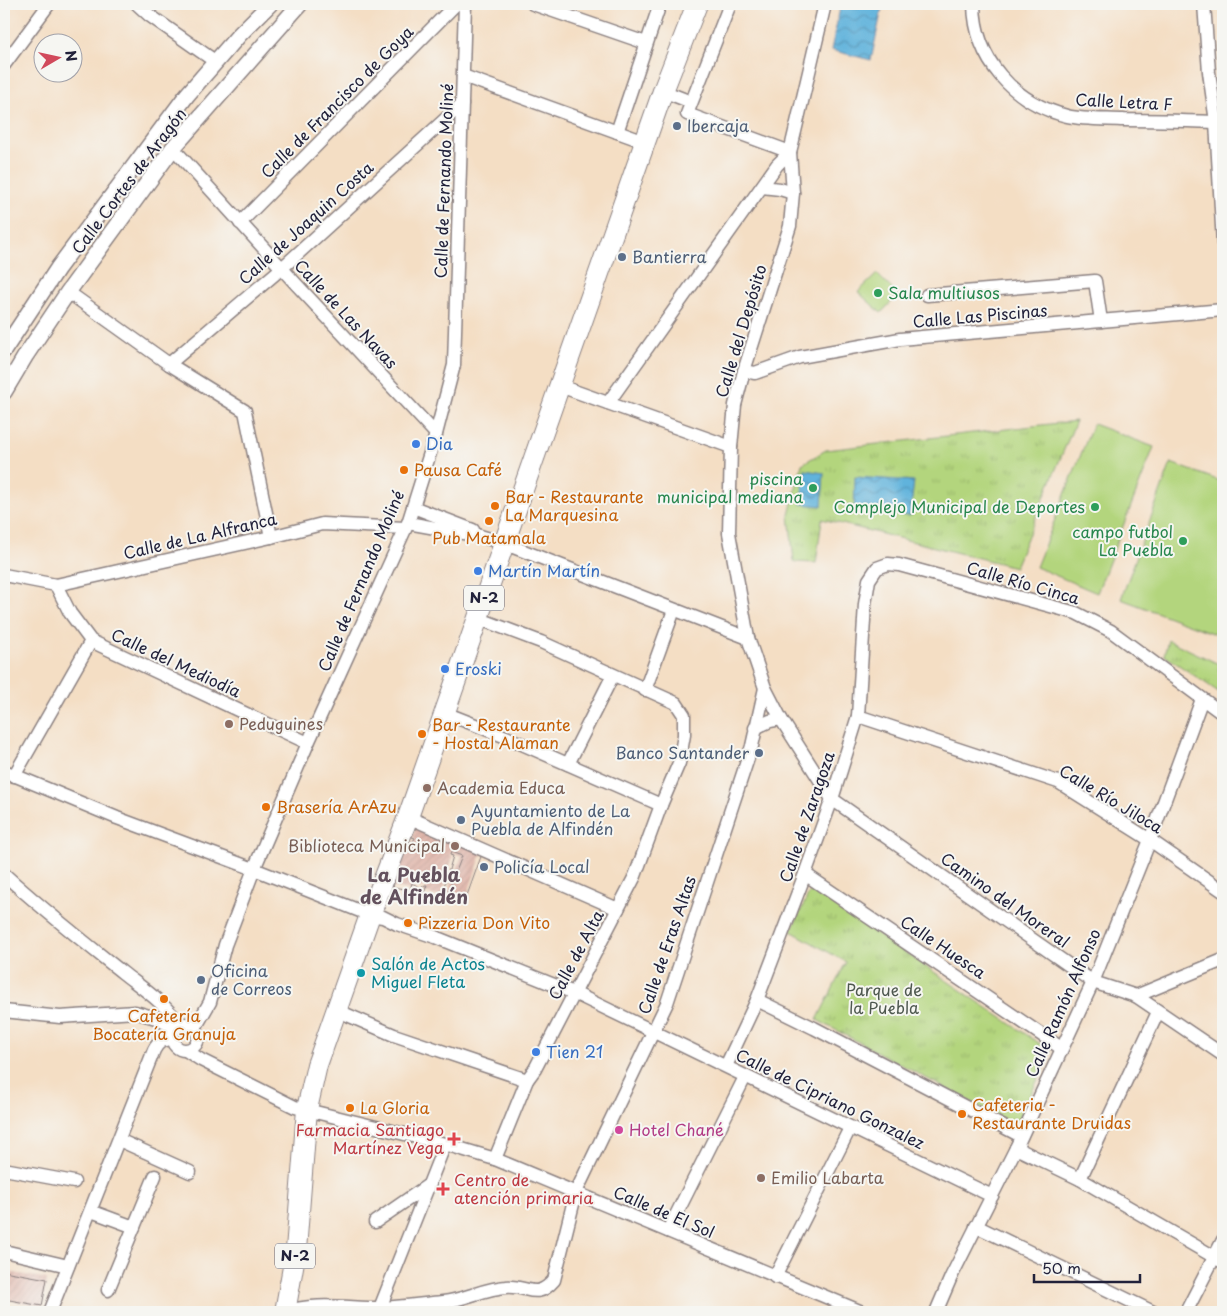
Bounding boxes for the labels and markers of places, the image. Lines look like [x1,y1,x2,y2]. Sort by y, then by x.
place label: Ibercaja [687,113,749,137]
marker: Ibercaja [671,120,683,132]
place label: Bantierra [632,244,706,268]
marker: Bantierra [616,251,628,263]
place label: Sala multiusos [888,280,1000,304]
marker: Sala multiusos [872,287,884,299]
place label: Dia [426,431,453,455]
marker: Dia [410,438,422,450]
place label: Pausa Café [414,457,502,481]
marker: Pausa Café [398,464,410,476]
place label: piscina municipal mediana [657,466,803,508]
marker: piscina municipal mediana [807,482,819,494]
place label: Bar - Restaurante La Marquesina [505,484,644,526]
place label: Complejo Municipal de Deportes [834,494,1085,518]
marker: Bar - Restaurante La Marquesina [489,500,501,512]
marker: Complejo Municipal de Deportes [1089,501,1101,513]
marker: Pub Matamala [483,515,495,527]
place label: campo futbol La Puebla [1072,519,1173,561]
place label: Pub Matamala [432,525,546,549]
marker: campo futbol La Puebla [1177,535,1189,547]
place label: Martín Martín [488,558,600,582]
marker: Martín Martín [472,565,484,577]
place label: Eroski [455,656,502,680]
marker: Eroski [439,663,451,675]
place label: Peduguines [239,711,323,735]
place label: Bar - Restaurante - Hostal Alaman [432,712,571,754]
marker: Peduguines [223,718,235,730]
marker: Bar - Restaurante - Hostal Alaman [416,728,428,740]
place label: Banco Santander [615,740,750,764]
marker: Banco Santander [753,747,765,759]
place label: Academia Educa [437,775,566,799]
marker: Academia Educa [421,782,433,794]
place label: Brasería ArAzu [276,794,397,818]
place label: Ayuntamiento de La Puebla de Alfindén [471,798,630,840]
marker: Brasería ArAzu [260,801,272,813]
marker: Ayuntamiento de La Puebla de Alfindén [455,814,467,826]
place label: Biblioteca Municipal [288,833,445,857]
marker: Biblioteca Municipal [449,840,461,852]
place label: Policía Local [494,854,590,878]
marker: Policía Local [478,861,490,873]
place label: Pizzeria Don Vito [418,910,550,934]
marker: Pizzeria Don Vito [402,917,414,929]
place label: Salón de Actos Miguel Fleta [371,951,485,993]
place label: Oficina de Correos [211,958,292,1000]
marker: Salón de Actos Miguel Fleta [355,967,367,979]
marker: Oficina de Correos [195,974,207,986]
marker: Cafetería Bocatería Granuja [158,993,170,1005]
place label: Cafetería Bocatería Granuja [92,1003,236,1045]
place label: Tien 21 [546,1039,603,1063]
marker: Tien 21 [530,1046,542,1058]
place label: Cafeteria - Restaurante Druidas [972,1092,1131,1134]
place label: La Gloria [360,1095,430,1119]
marker: La Gloria [344,1102,356,1114]
marker: Cafeteria - Restaurante Druidas [956,1108,968,1120]
place label: Farmacia Santiago Martínez Vega [296,1117,444,1159]
place label: Hotel Chané [629,1117,724,1141]
marker: Hotel Chané [613,1124,625,1136]
marker: Farmacia Santiago Martínez Vega [448,1133,460,1145]
place label: Emilio Labarta [771,1165,884,1189]
place label: Centro de atención primaria [454,1167,593,1209]
marker: Emilio Labarta [755,1172,767,1184]
marker: Centro de atención primaria [436,1182,450,1196]

